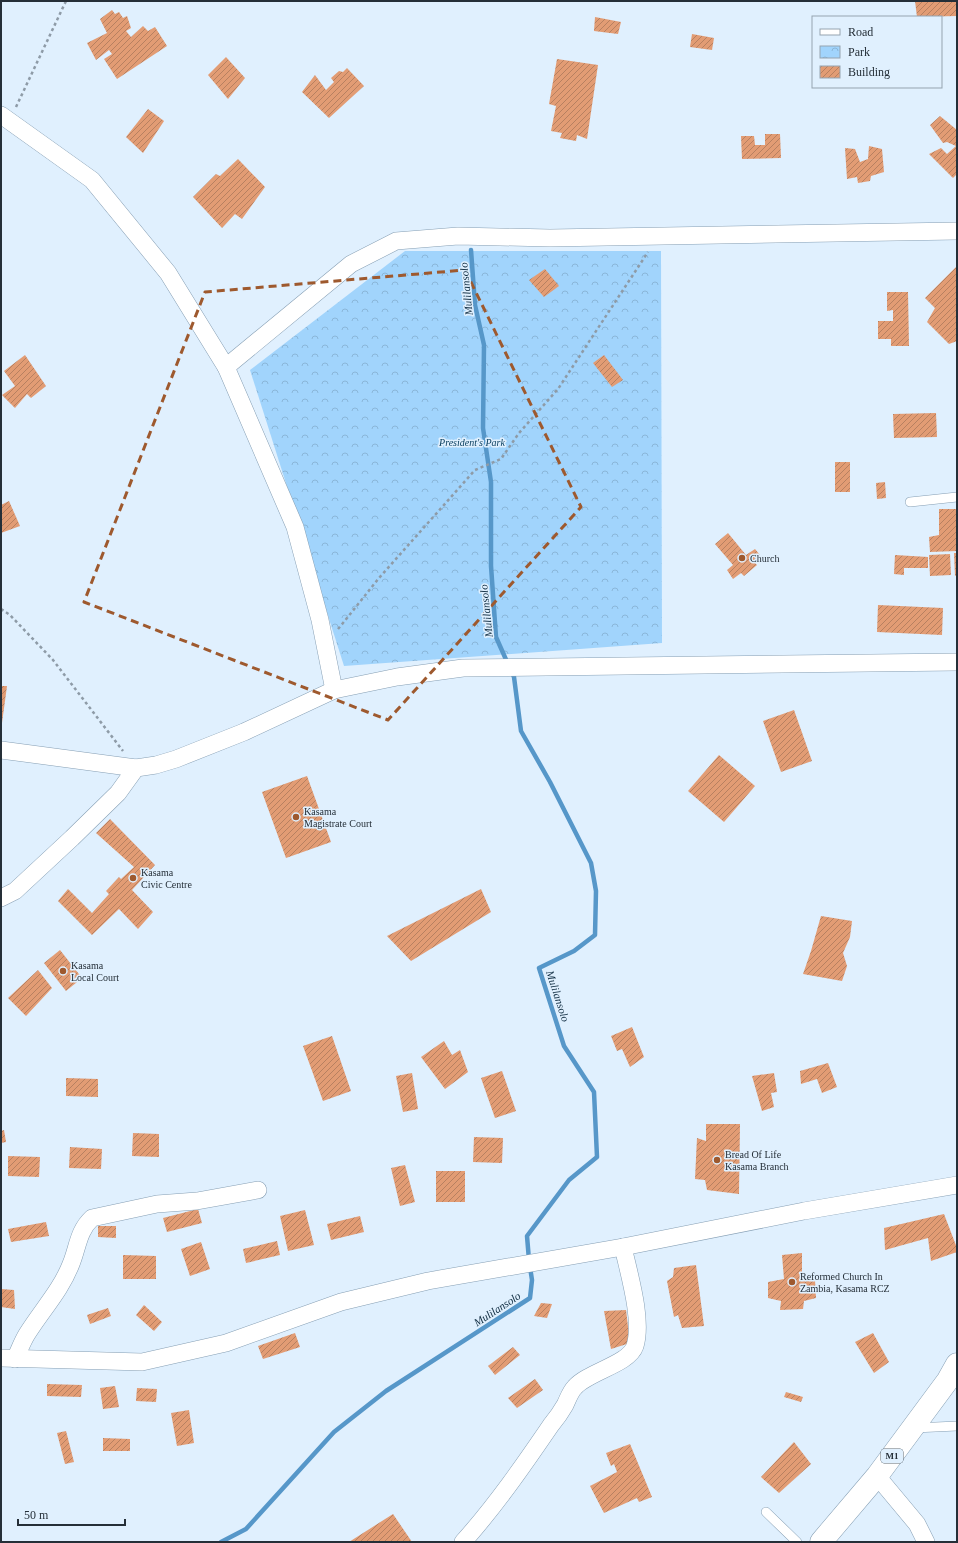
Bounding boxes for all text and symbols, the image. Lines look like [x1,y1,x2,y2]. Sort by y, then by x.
legend [812,16,942,88]
text: Road [848,25,873,39]
text: Park [848,45,870,59]
text: Building [848,65,890,79]
water label: Mulilansolo [457,261,475,317]
park label: President's Park [438,437,506,448]
marker: Church [737,553,747,563]
place label: Church [750,553,779,564]
water label: Mulilansolo [477,583,495,639]
place label: Kasama Magistrate Court [304,806,372,829]
marker: Kasama Magistrate Court [291,812,301,822]
place label: Kasama Civic Centre [141,867,192,890]
marker: Kasama Civic Centre [128,873,138,883]
place label: Kasama Local Court [71,960,119,983]
marker: Kasama Local Court [58,966,68,976]
water label: Mulilansolo [544,968,572,1024]
place label: Bread Of Life Kasama Branch [725,1149,789,1172]
marker: Bread Of Life Kasama Branch [712,1155,722,1165]
place label: Reformed Church In Zambia, Kasama RCZ [800,1271,890,1294]
marker: Reformed Church In Zambia, Kasama RCZ [787,1277,797,1287]
water label: Mulilansolo [471,1289,523,1329]
road number: M1 [881,1449,903,1463]
scale bar [18,1501,125,1527]
text: 50 m [24,1508,49,1522]

